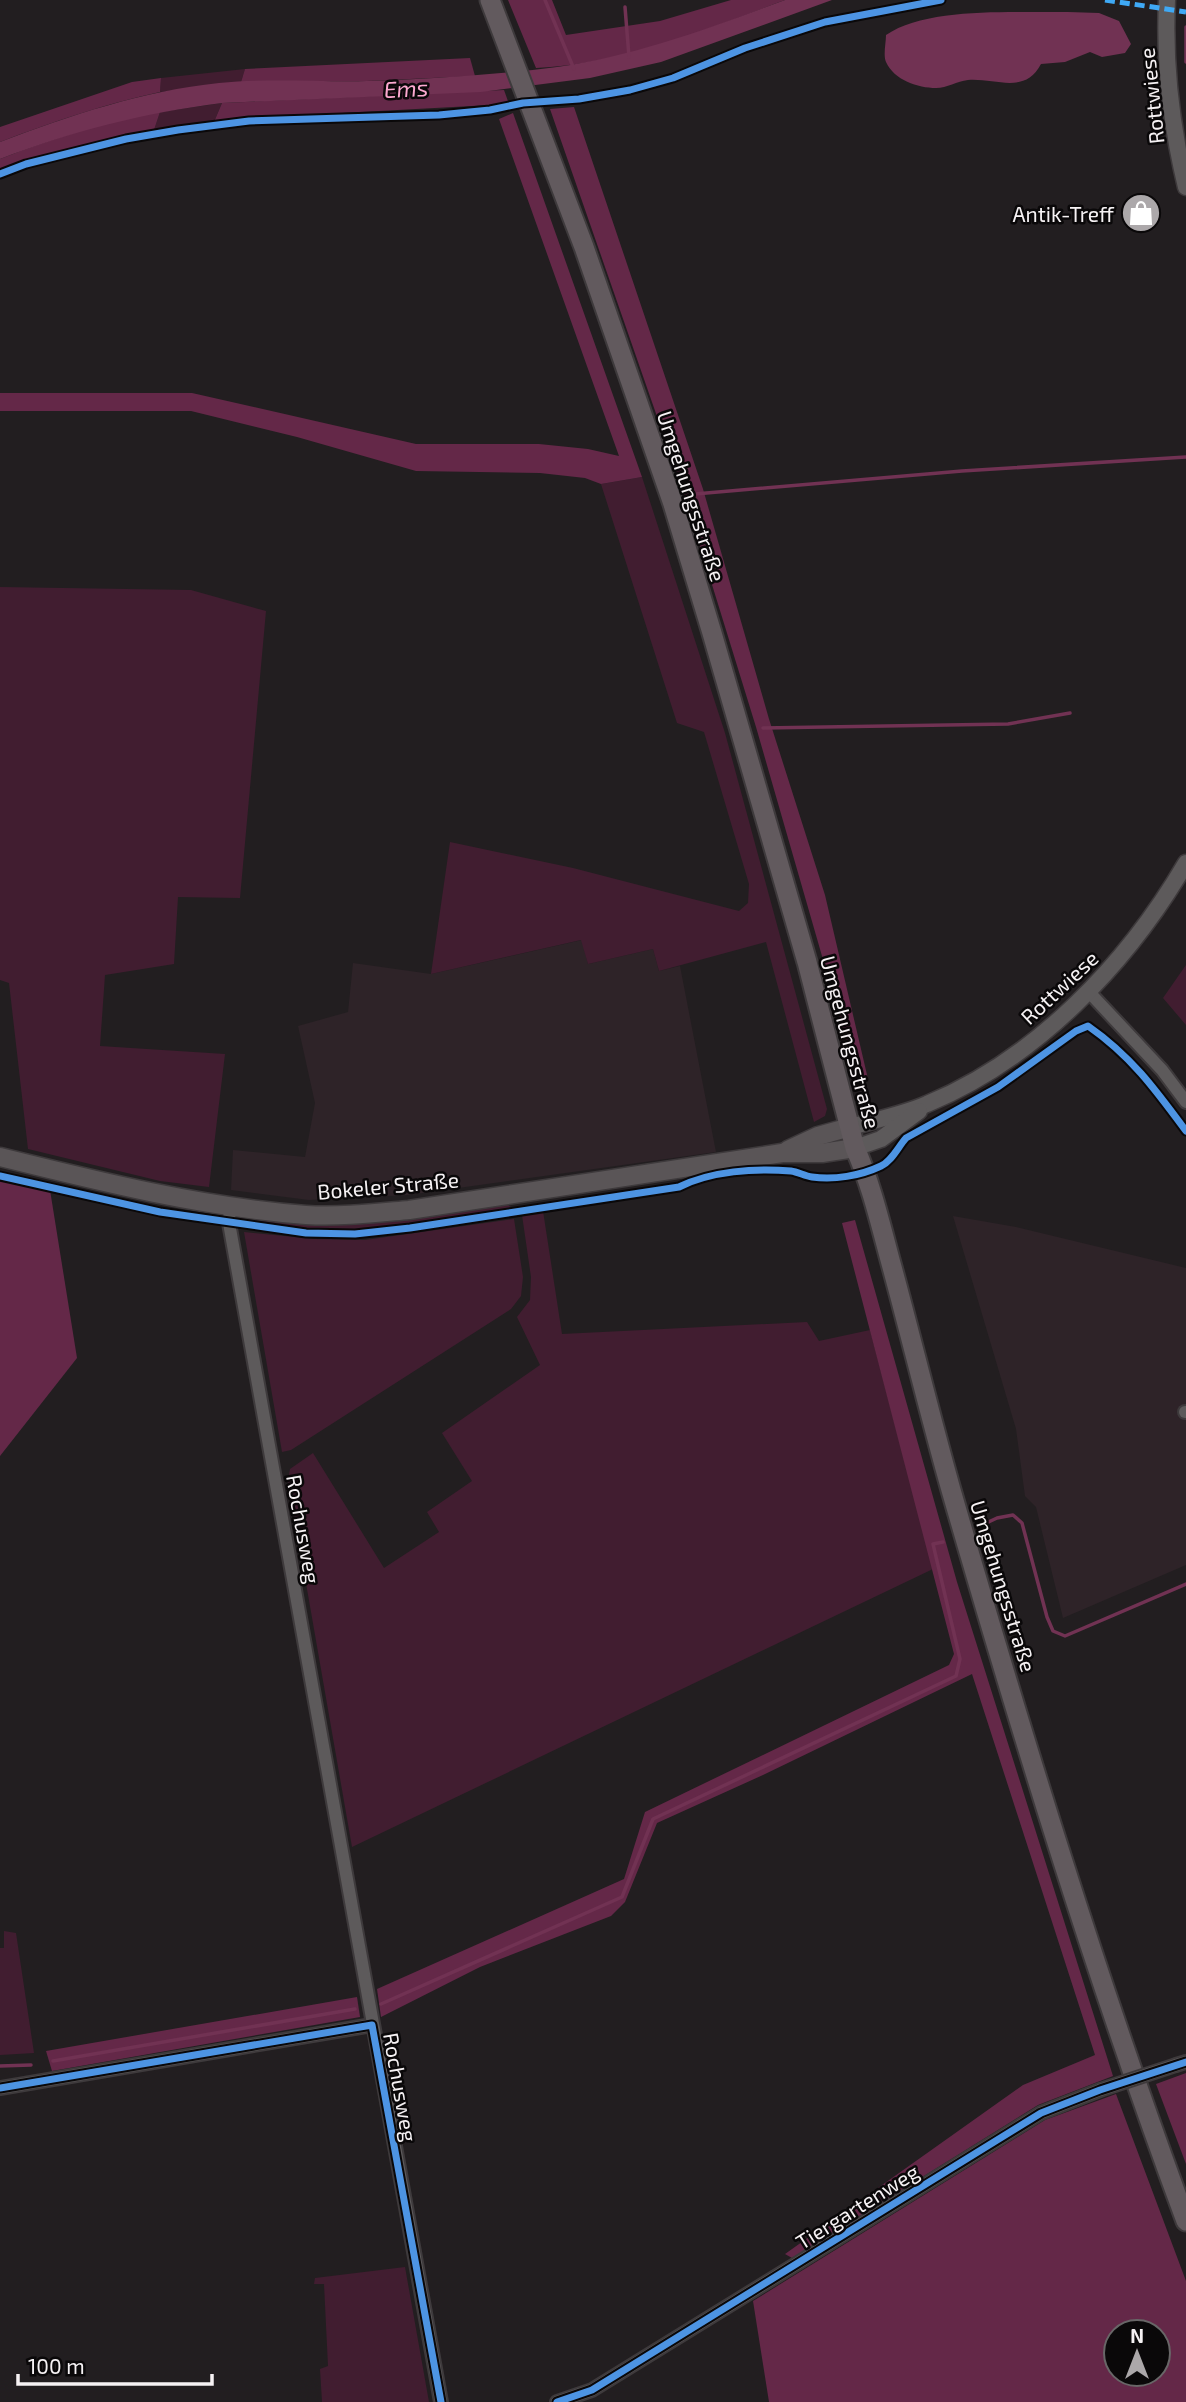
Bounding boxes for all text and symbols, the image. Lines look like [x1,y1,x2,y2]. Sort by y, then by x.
street label: Rottwiese [1134,47,1168,145]
water label: Ems [383,73,429,103]
shop icon: Antik-Treff [1120,192,1162,234]
place label: Antik-Treff [1012,201,1115,226]
street label: Umgehungsstraße [653,407,731,585]
street label: Rottwiese [1015,945,1103,1029]
street label: Umgehungsstraße [816,953,886,1131]
street label: Bokeler Straße [316,1166,460,1204]
street label: Rochusweg [282,1473,326,1586]
street label: Umgehungsstraße [966,1497,1042,1675]
street label: Rochusweg [379,2031,423,2144]
street label: Tiergartenweg [791,2158,923,2254]
north arrow [1102,2318,1172,2388]
text: N [1130,2324,1144,2347]
scale bar [18,2342,212,2386]
text: 100 m [28,2353,85,2378]

